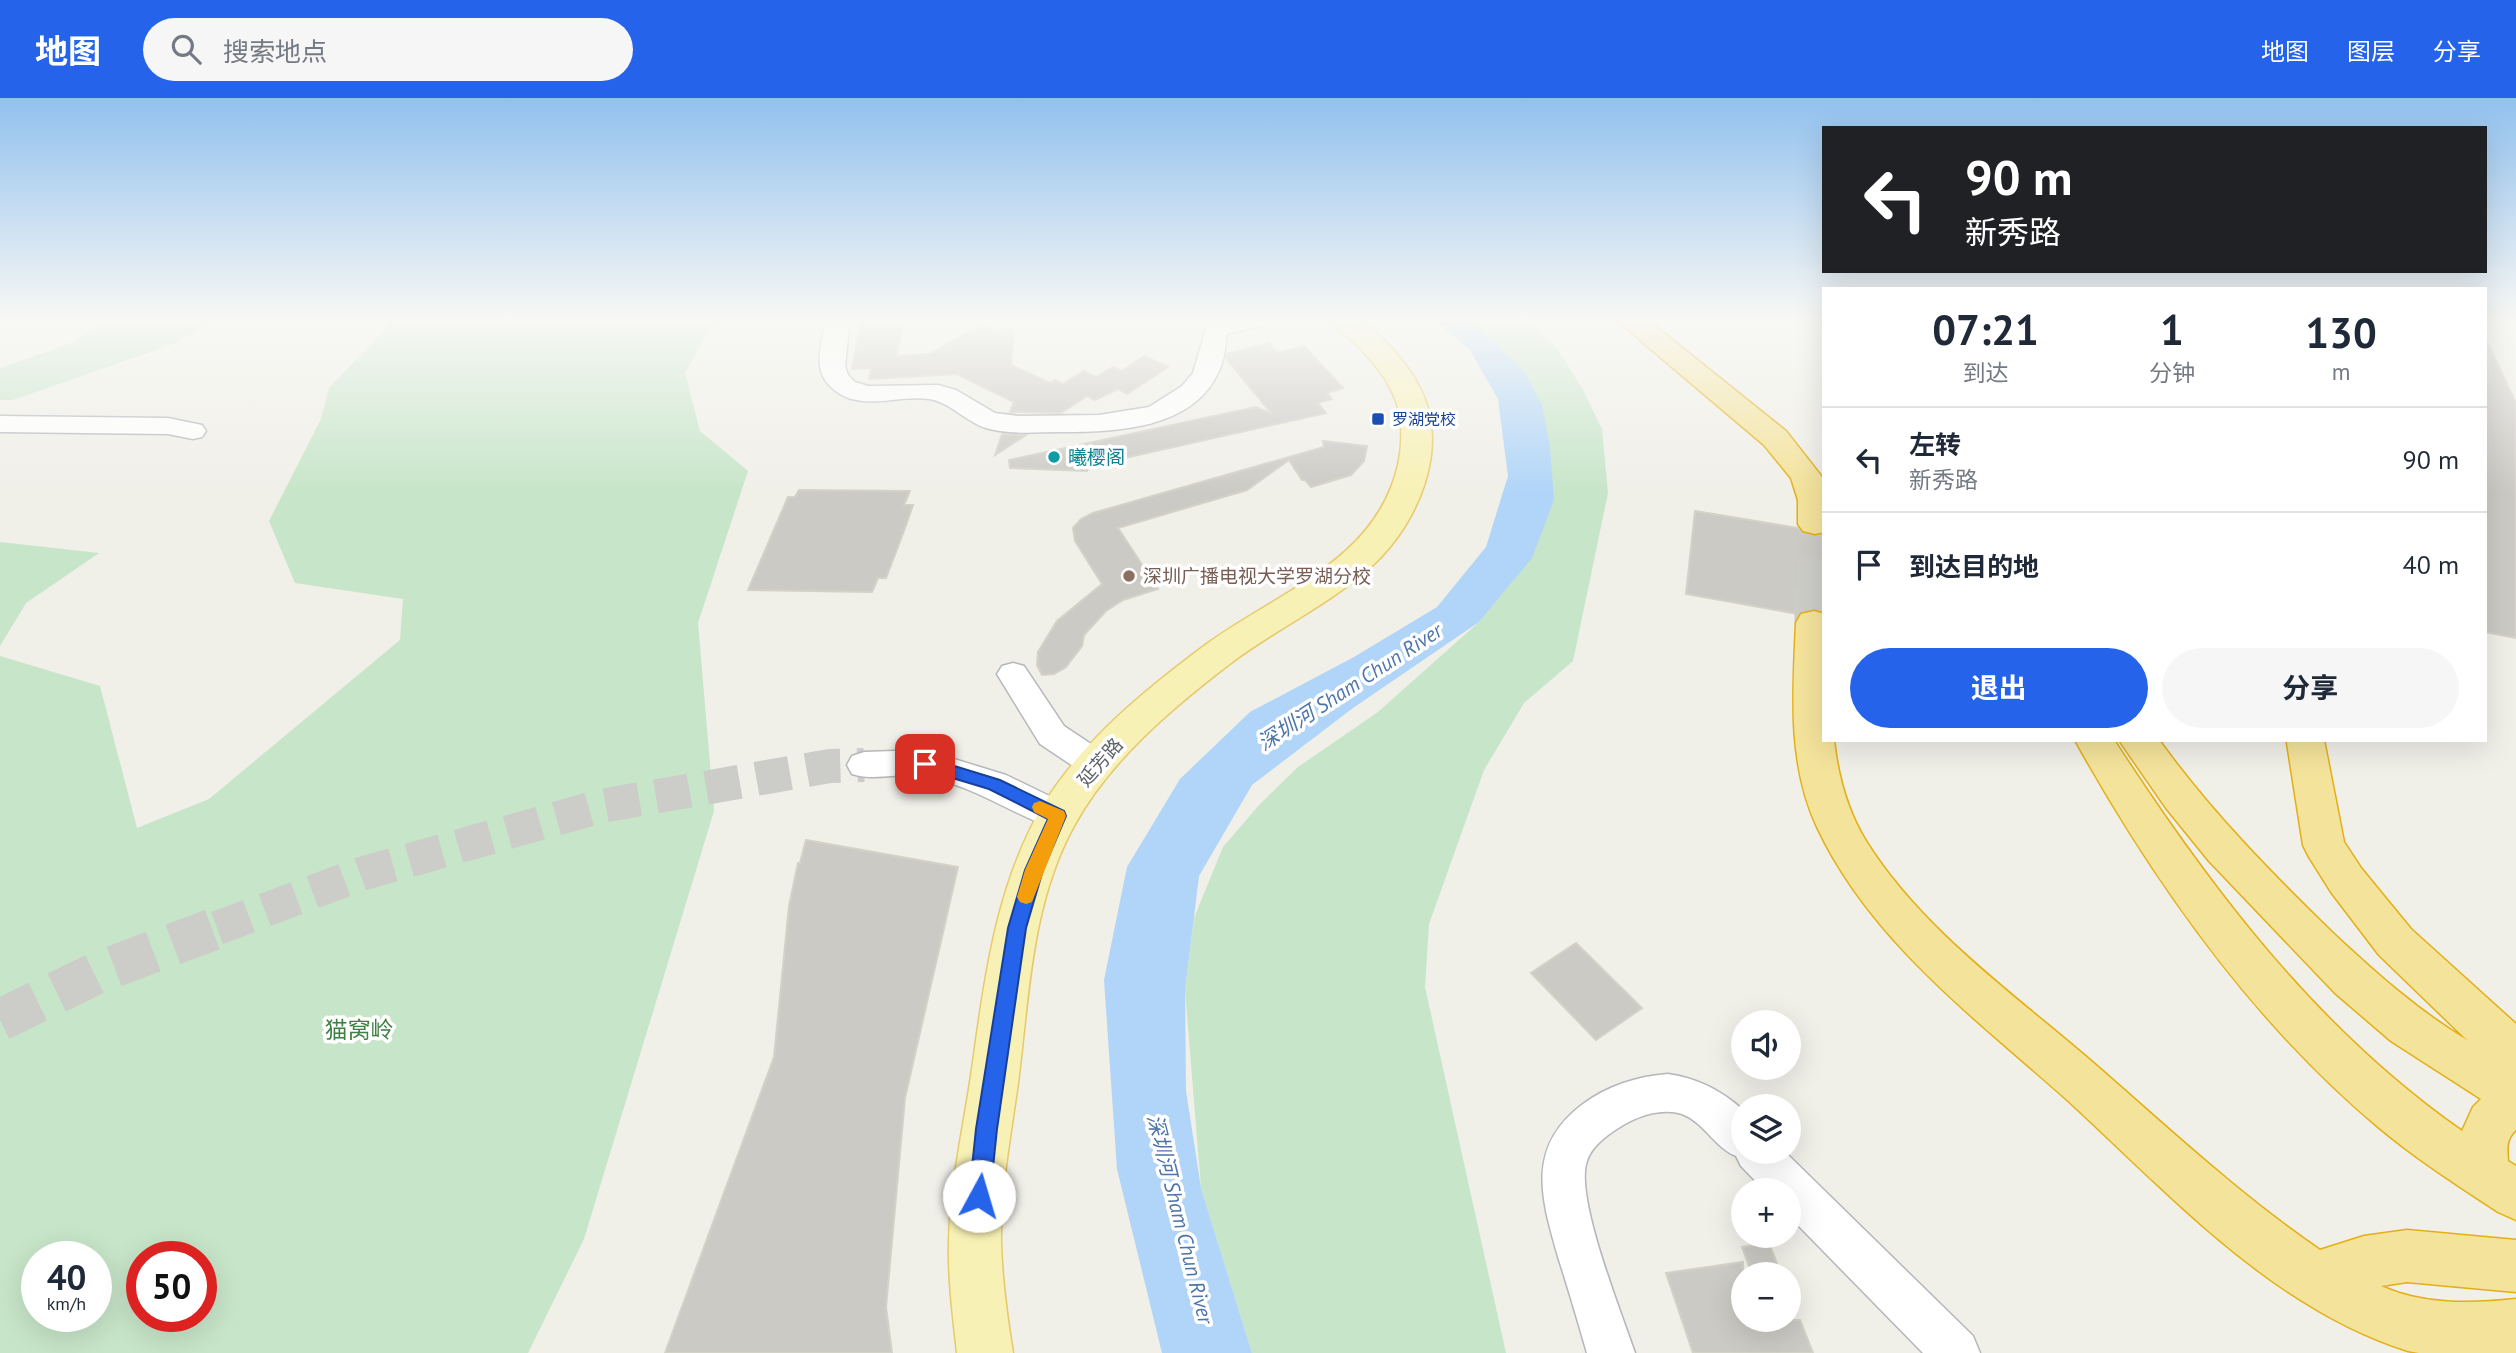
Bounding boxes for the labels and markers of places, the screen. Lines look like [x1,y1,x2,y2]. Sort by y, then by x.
place label: 罗湖党校 [1392,409,1456,429]
marker: 罗湖党校 [1370,411,1386,427]
place label: 曦樱阁 [1068,445,1125,469]
marker: 曦樱阁 [1046,449,1062,465]
place label: 深圳广播电视大学罗湖分校 [1143,564,1371,588]
marker: 深圳广播电视大学罗湖分校 [1121,568,1137,584]
pin [895,734,955,794]

